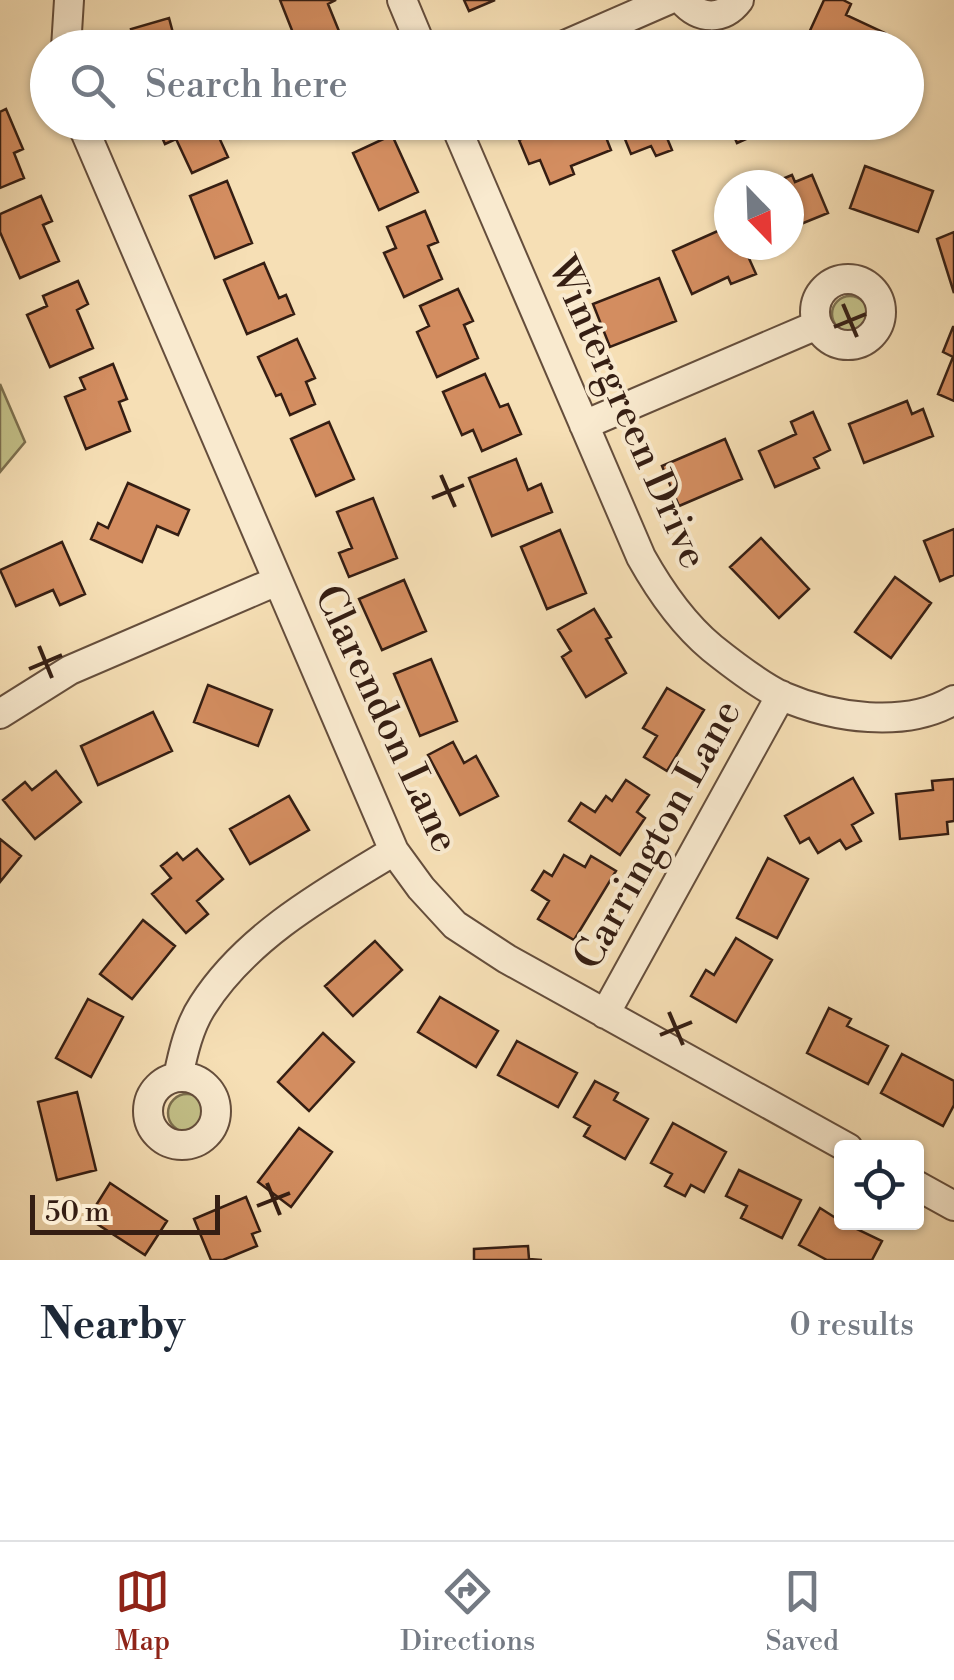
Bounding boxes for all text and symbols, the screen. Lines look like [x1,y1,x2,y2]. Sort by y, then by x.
search box [30,30,924,140]
icon: search [65,58,120,113]
text: Search here [145,62,348,109]
north arrow [714,170,804,260]
street label: Wintergreen Drive [534,248,718,577]
street label: Clarendon Lane [302,578,470,860]
street label: Carrington Lane [563,691,754,979]
map controls [834,1140,924,1230]
button: locate [834,1140,924,1230]
scale bar [30,1190,220,1234]
text: 50 m [45,1195,109,1230]
text: Nearby [40,1299,185,1352]
text: 0 results [789,1305,914,1345]
tab: Map [115,1564,170,1659]
tab: Directions [400,1564,535,1659]
tab: Saved [765,1564,839,1659]

